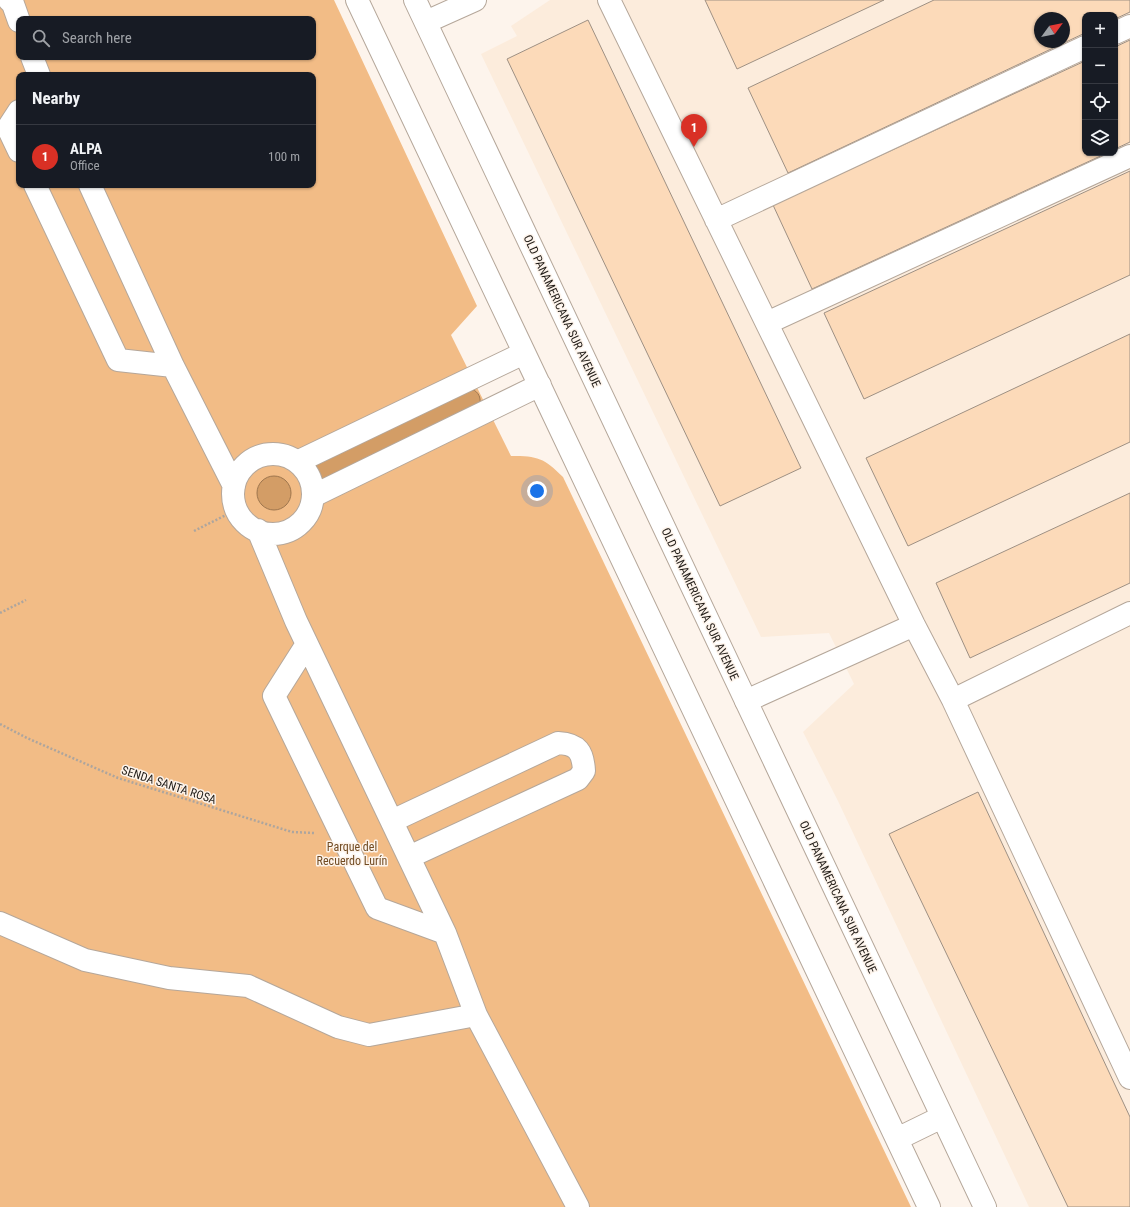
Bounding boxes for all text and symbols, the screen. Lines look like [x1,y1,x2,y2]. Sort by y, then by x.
north arrow [1034,12,1070,48]
map controls [1082,12,1118,156]
button: + [1082,12,1118,48]
search box [16,16,316,60]
icon: search [30,27,52,49]
text: Search here [62,29,132,47]
button: − [1082,48,1118,84]
button: locate [1082,84,1118,120]
text: Nearby [32,88,80,108]
pin: 1 [681,114,707,147]
button: layers [1082,120,1118,156]
text: ALPA [70,140,102,158]
text: 1 [42,149,48,164]
text: 100 m [268,149,300,164]
text: Office [70,158,100,173]
street label: OLD PANAMERICANA SUR AVENUE [520,233,604,389]
your location [527,481,547,501]
street label: OLD PANAMERICANA SUR AVENUE [658,526,742,682]
street label: SENDA SANTA ROSA [120,763,218,807]
street label: OLD PANAMERICANA SUR AVENUE [796,819,880,975]
park label: Parque del Recuerdo Lurín [317,840,388,868]

